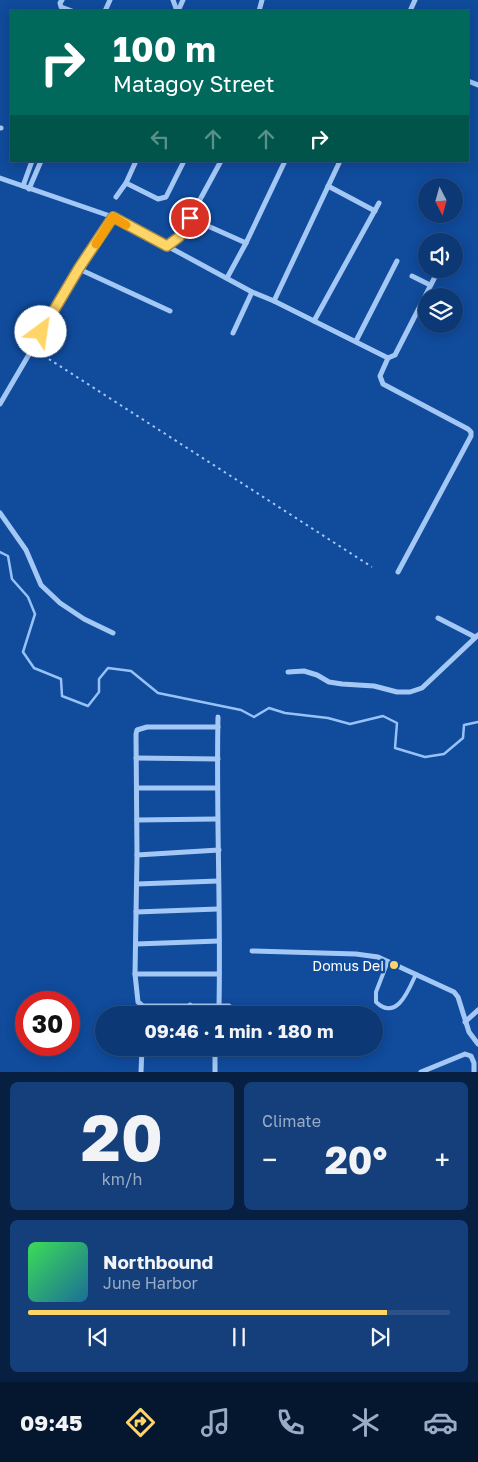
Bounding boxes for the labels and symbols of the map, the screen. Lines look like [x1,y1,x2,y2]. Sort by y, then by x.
north arrow [418,178,462,222]
pin [169,197,211,239]
position arrow [14,305,66,357]
place label: Domus Dei [312,957,384,974]
marker: Domus Dei [388,959,400,971]
speed limit sign: 30 [15,991,80,1056]

